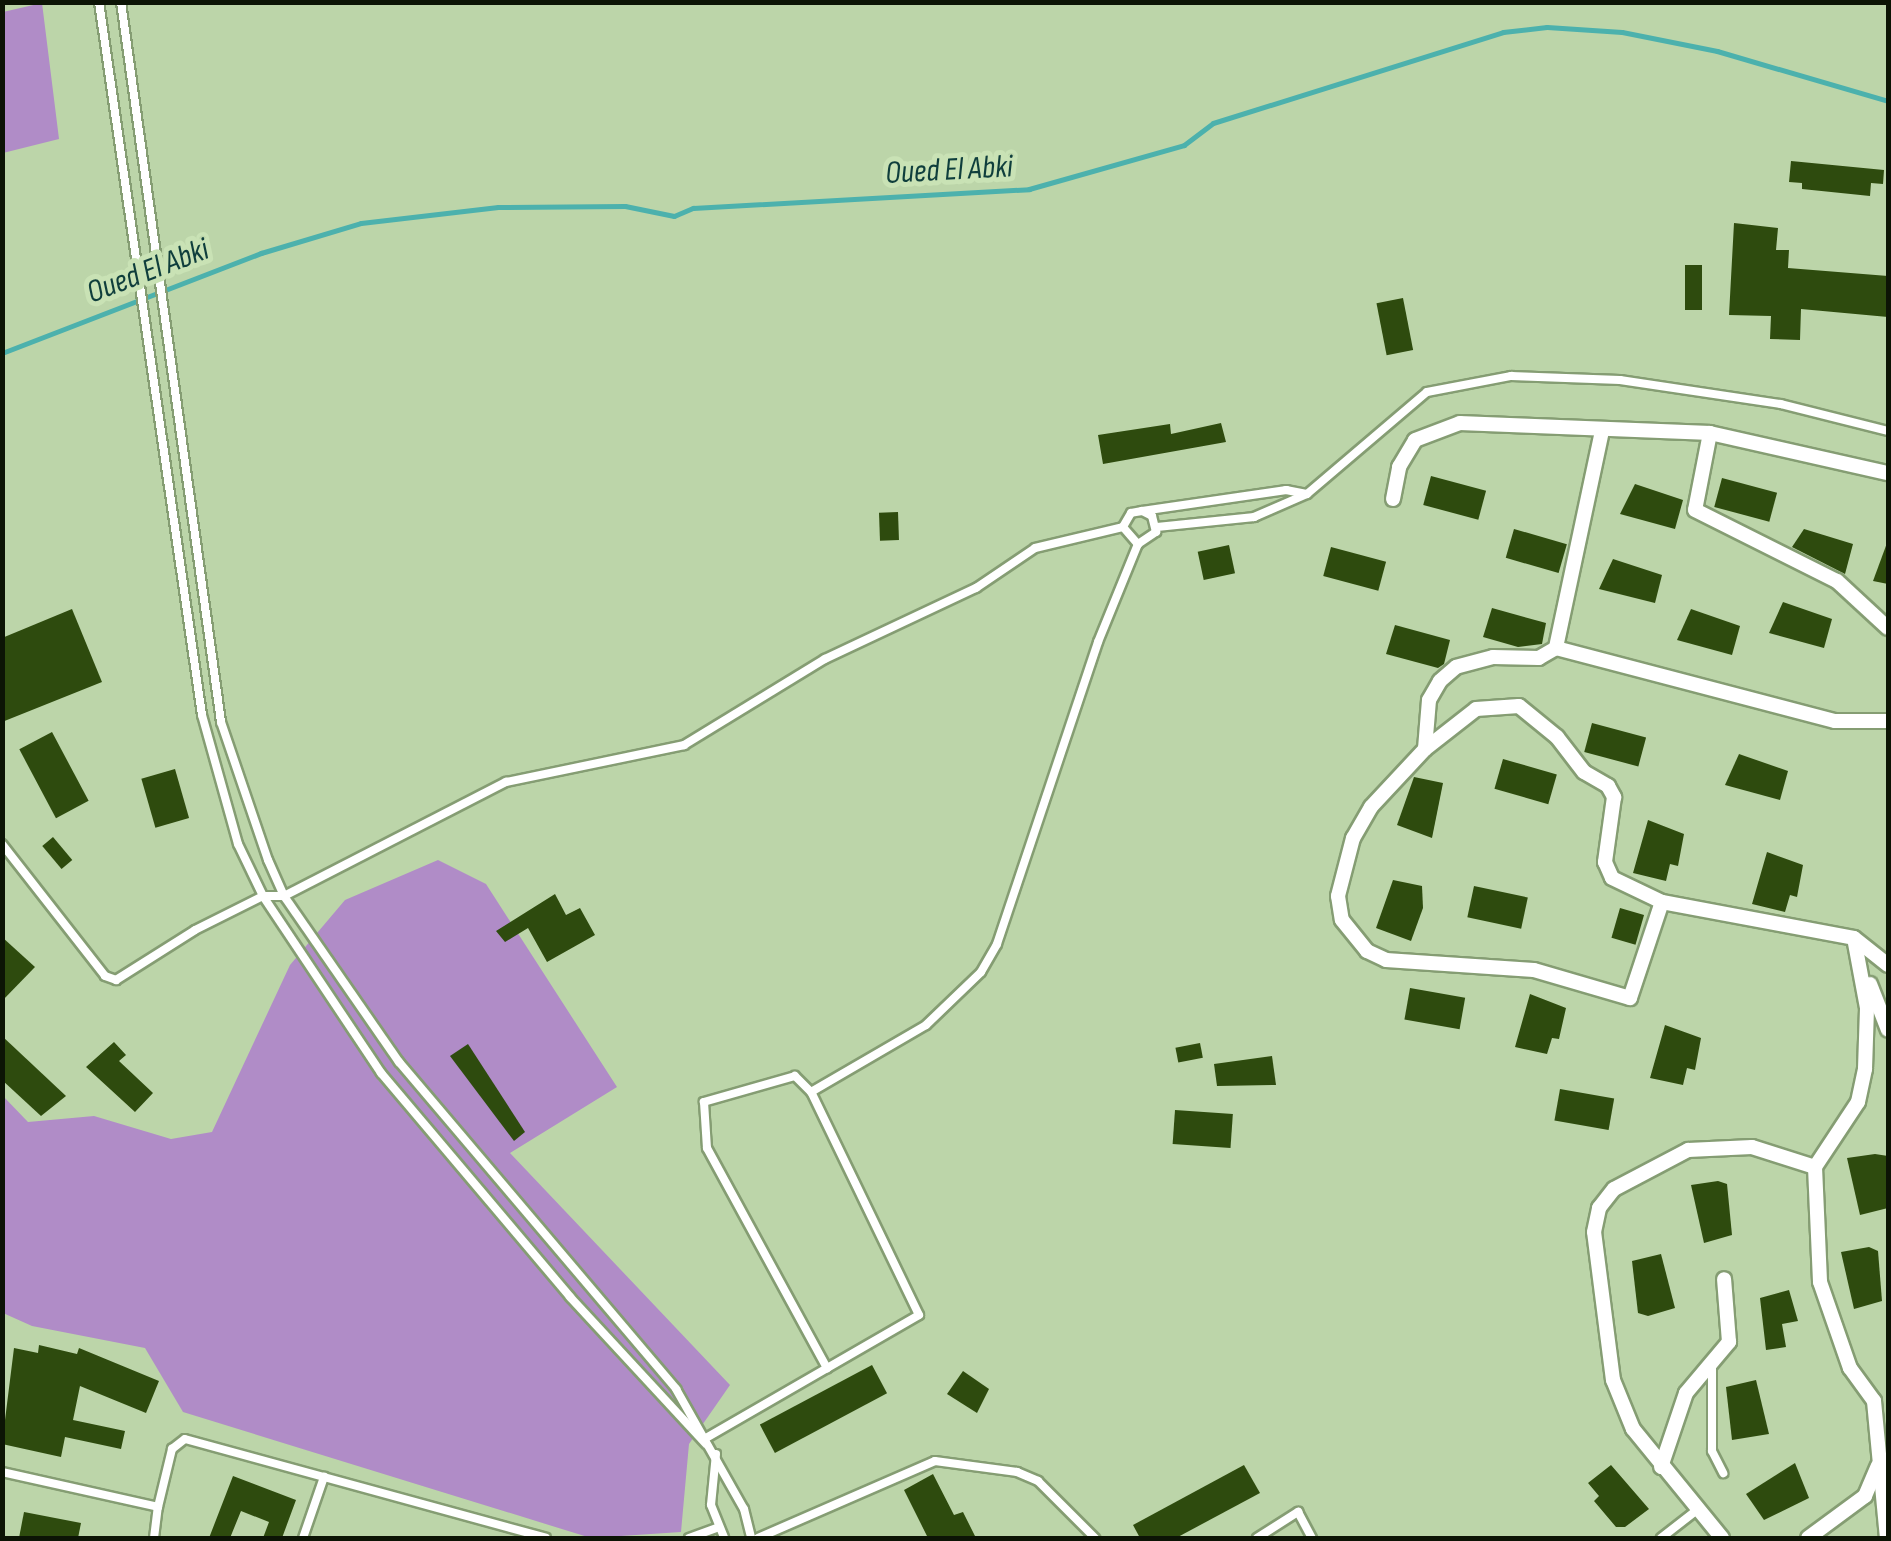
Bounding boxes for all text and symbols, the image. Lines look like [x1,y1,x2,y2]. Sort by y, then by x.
water label: Oued El Abki [884,148,1014,194]
water label: Oued El Abki [82,231,214,313]

